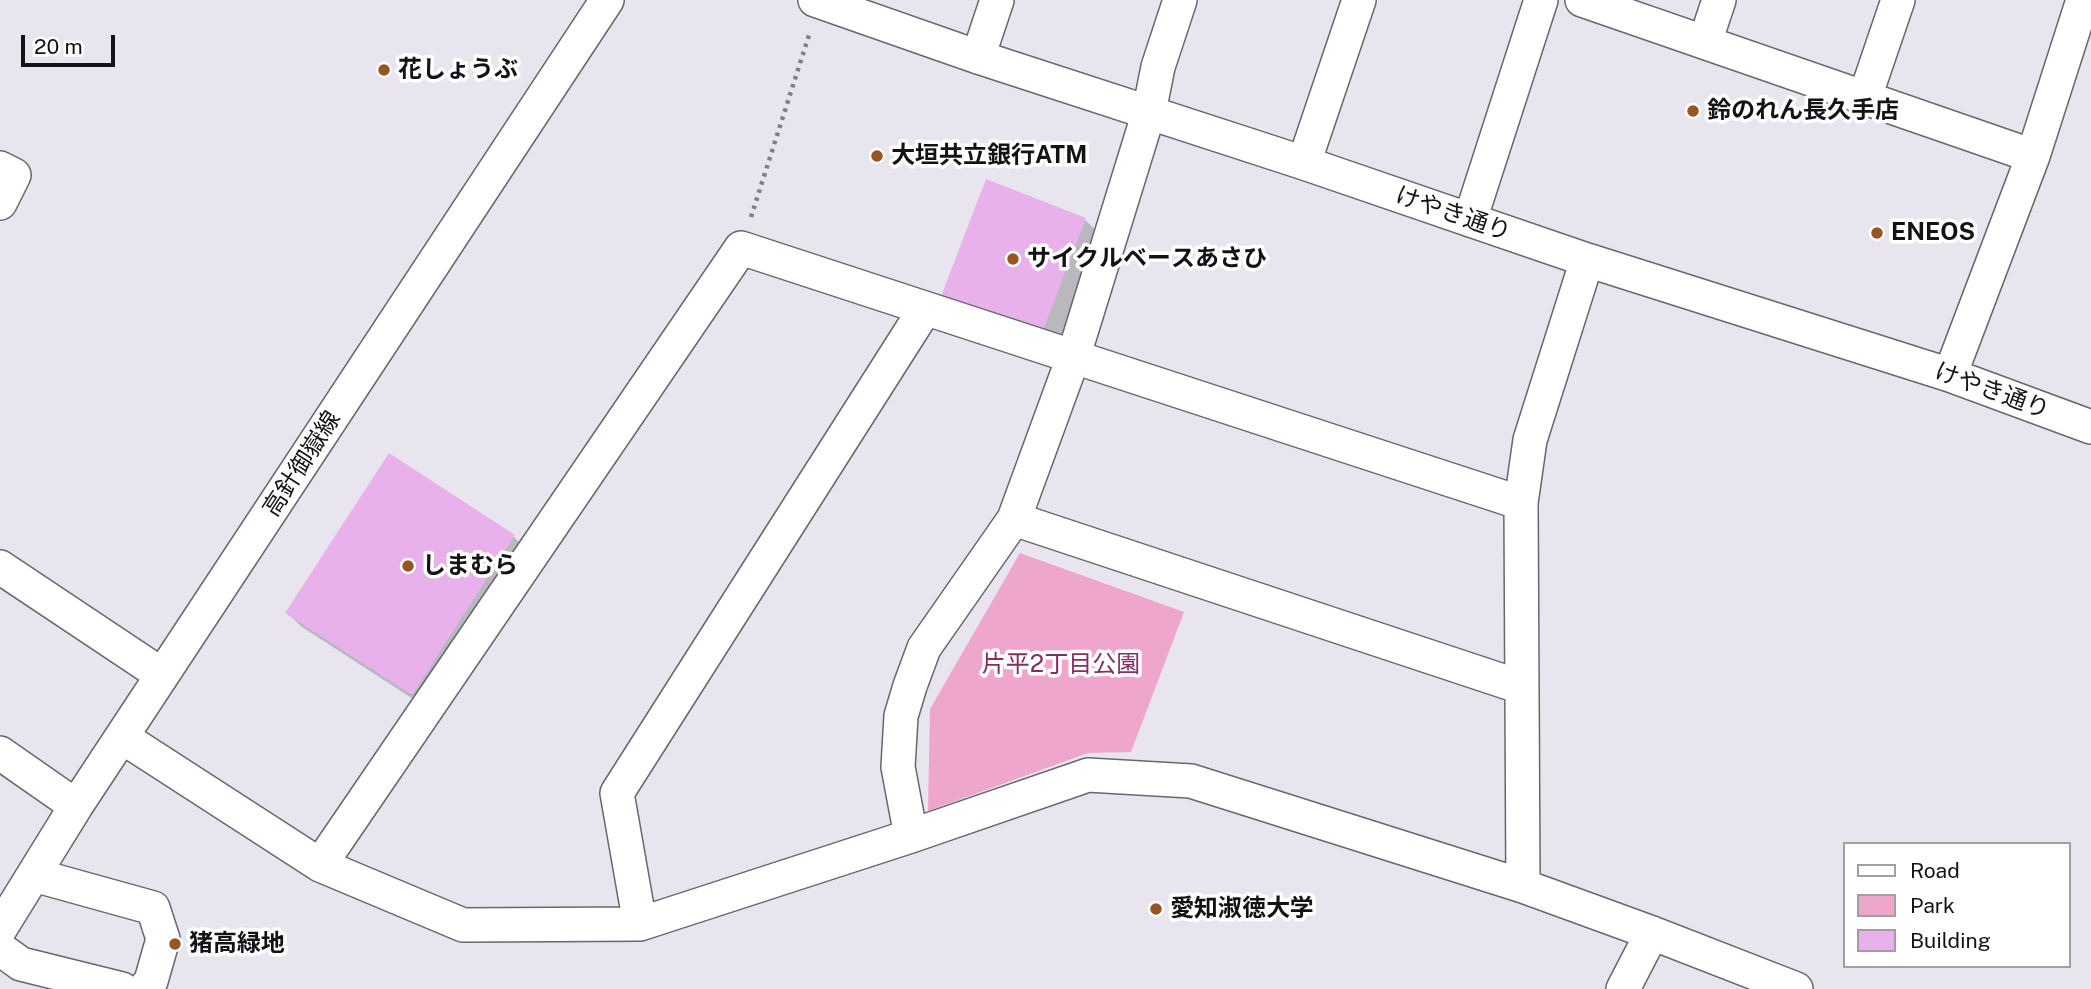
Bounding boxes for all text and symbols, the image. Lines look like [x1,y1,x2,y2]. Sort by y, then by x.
scale bar [24,21,119,65]
text: 20 m [34,34,83,59]
place label: 花しょうぶ [398,56,518,84]
marker: 花しょうぶ [376,62,392,78]
place label: 鈴のれん長久手店 [1707,97,1899,125]
marker: 鈴のれん長久手店 [1685,103,1701,119]
place label: 大垣共立銀行ATM [891,142,1087,170]
marker: 大垣共立銀行ATM [869,148,885,164]
street label: けやき通り [1392,181,1514,247]
place label: ENEOS [1891,219,1975,247]
marker: ENEOS [1869,225,1885,241]
place label: サイクルベースあさひ [1027,245,1267,273]
marker: サイクルベースあさひ [1005,251,1021,267]
street label: けやき通り [1931,357,2053,425]
street label: 高針御嶽線 [257,406,347,522]
place label: しまむら [422,552,518,580]
marker: しまむら [400,558,416,574]
park label: 片平2丁目公園 [982,651,1140,679]
legend [1842,842,2070,968]
text: Road [1910,858,1960,883]
text: Park [1910,893,1955,918]
place label: 愛知淑徳大学 [1170,895,1314,923]
marker: 愛知淑徳大学 [1148,901,1164,917]
text: Building [1910,928,1991,953]
place label: 猪高緑地 [189,930,285,958]
marker: 猪高緑地 [167,936,183,952]

